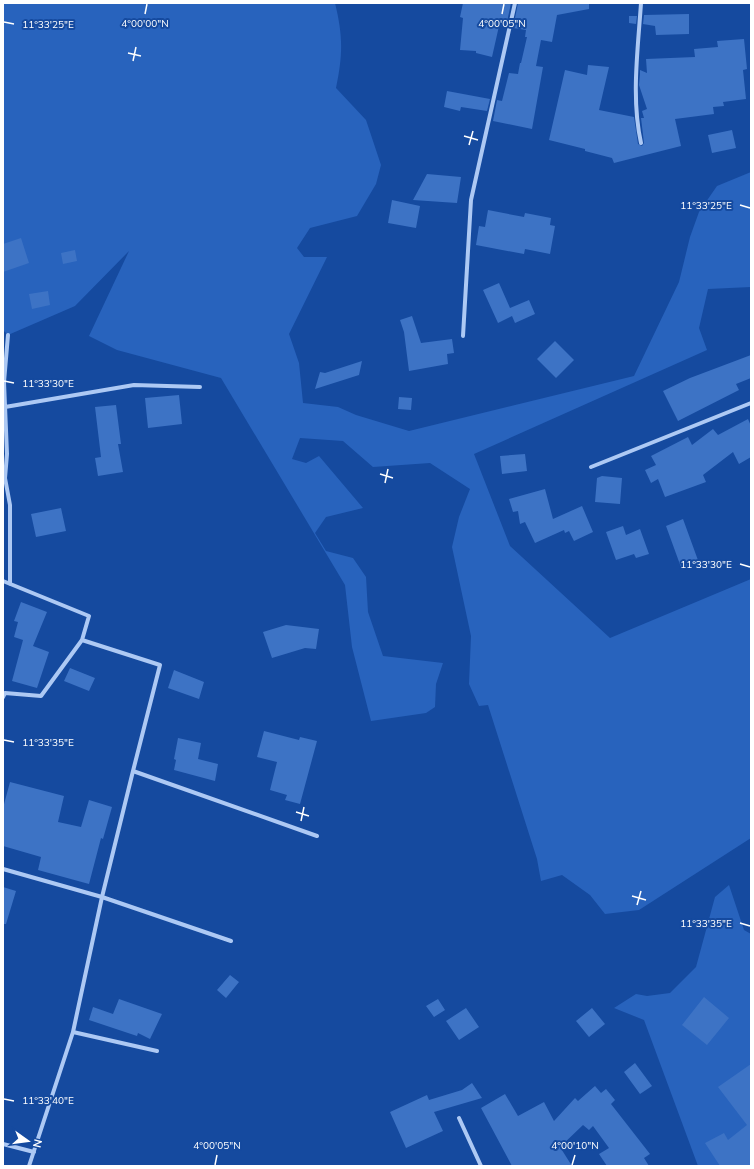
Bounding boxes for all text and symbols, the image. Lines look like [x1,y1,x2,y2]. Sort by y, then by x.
text: 4°00'00"N [121,17,169,30]
text: 4°00'05"N [478,17,526,30]
text: 11°33'25"E [22,18,74,31]
text: 11°33'25"E [680,199,732,212]
text: 11°33'30"E [22,377,74,390]
text: 11°33'30"E [680,558,732,571]
text: 11°33'35"E [22,736,74,749]
text: 11°33'35"E [680,917,732,930]
text: 11°33'40"E [22,1094,74,1107]
north arrow [8,1121,48,1161]
text: N [30,1138,46,1149]
text: 4°00'05"N [193,1139,241,1152]
text: 4°00'10"N [551,1139,599,1152]

